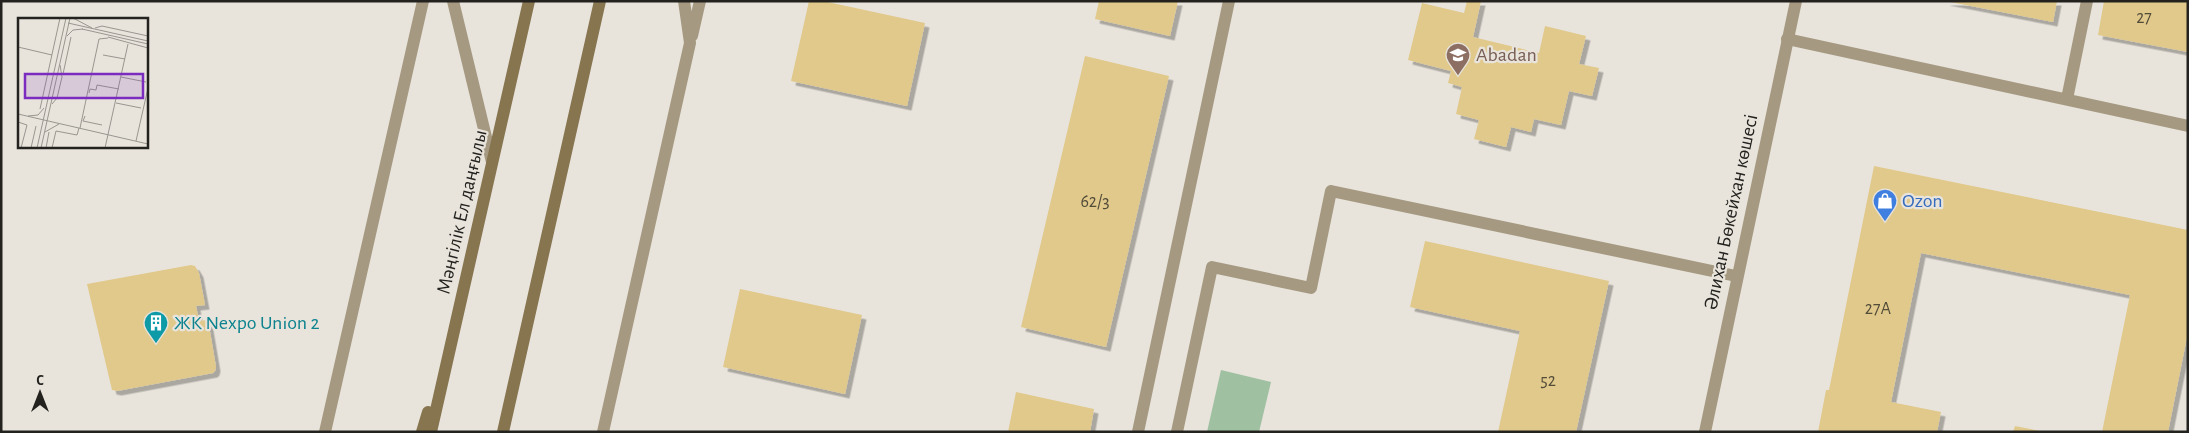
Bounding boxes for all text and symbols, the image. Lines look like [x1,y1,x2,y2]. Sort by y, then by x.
house number: 27 [2136,9,2152,27]
inset map [18,18,148,148]
school or university icon: Abadan [1445,42,1471,76]
place label: Abadan [1476,45,1537,65]
street label: Әлихан Бөкейхан көшесі [1700,112,1762,312]
street label: Мәңгілік Ел даңғылы [433,128,491,296]
shop icon: Ozon [1872,188,1898,222]
place label: Ozon [1902,191,1943,211]
house number: 62/3 [1080,193,1110,211]
house number: 27А [1865,300,1892,318]
building icon: ЖК Nexpo Union 2 [143,310,169,344]
place label: ЖК Nexpo Union 2 [174,313,320,333]
north arrow [15,368,65,418]
house number: 52 [1540,372,1556,390]
text: С [36,374,44,388]

